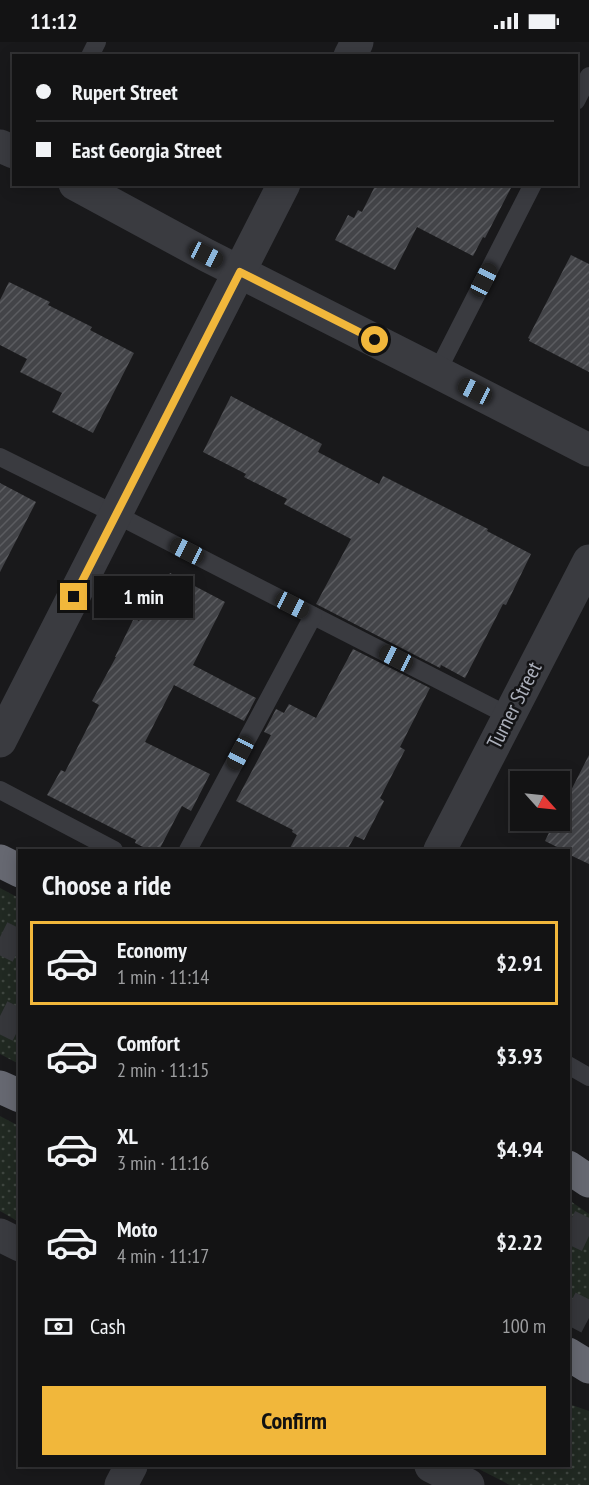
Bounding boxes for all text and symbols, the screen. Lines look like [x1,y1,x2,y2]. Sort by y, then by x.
text: 11:12 [30,7,78,35]
text: Rupert Street [72,78,178,106]
text: East Georgia Street [72,136,222,164]
car [186,239,226,271]
car [468,260,500,300]
route start [361,326,388,353]
car [455,375,495,407]
car [167,535,207,567]
callout: 1 min [95,576,194,618]
route end [60,583,87,610]
text: 1 min [123,584,164,610]
car [272,589,312,621]
car [376,642,416,674]
street label: Turner Street [481,657,547,753]
car [224,733,256,773]
north arrow [510,771,570,831]
map controls [510,771,570,831]
text: Choose a ride [42,868,171,902]
icon: car [45,936,99,990]
text: Economy [117,936,187,964]
text: $2.91 [496,949,543,977]
text: 1 min · 11:14 [117,964,209,990]
icon: car [45,1029,99,1083]
text: Comfort [117,1029,180,1057]
text: $3.93 [496,1042,543,1070]
text: 2 min · 11:15 [117,1057,209,1083]
icon: car [45,1122,99,1176]
text: XL [117,1122,138,1150]
text: $4.94 [496,1135,543,1163]
text: 3 min · 11:16 [117,1150,209,1176]
icon: car [45,1215,99,1269]
text: Moto [117,1215,158,1243]
text: $2.22 [496,1228,543,1256]
text: 4 min · 11:17 [117,1243,209,1269]
icon: cash [42,1310,75,1343]
text: Cash [90,1312,126,1340]
text: 100 m [502,1313,546,1339]
button: Confirm [42,1386,546,1455]

